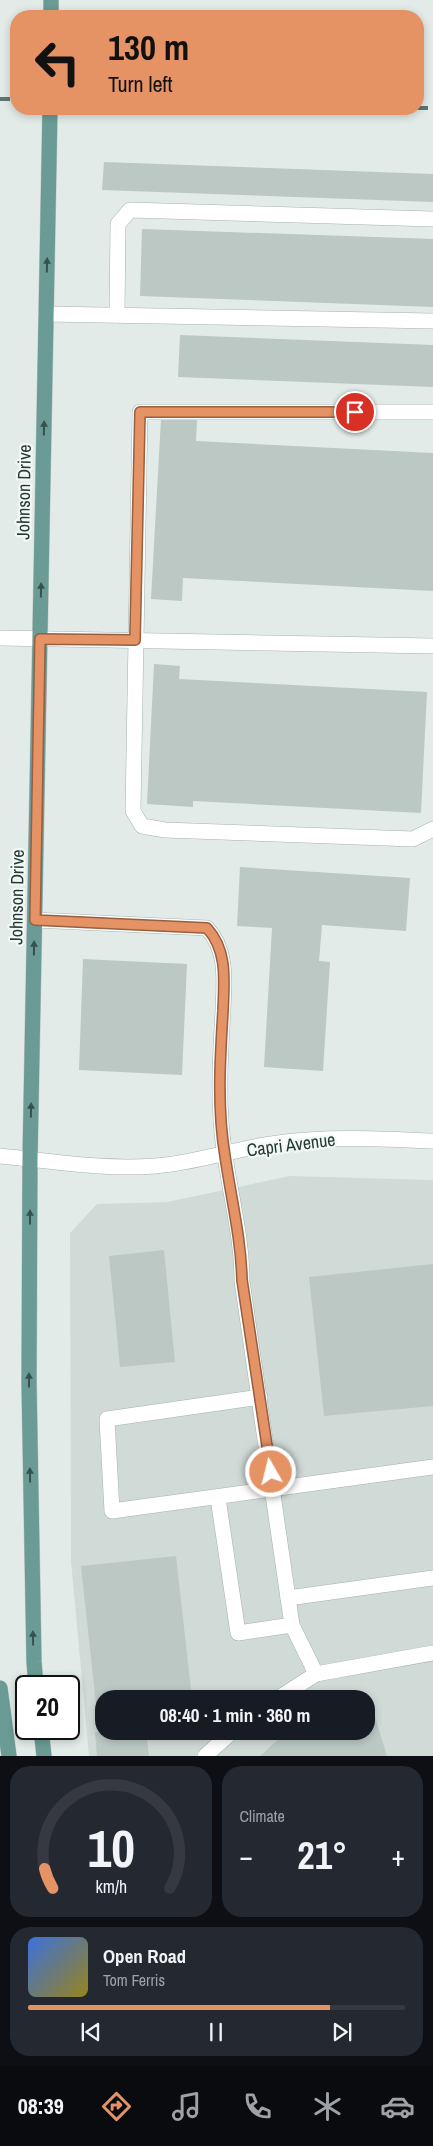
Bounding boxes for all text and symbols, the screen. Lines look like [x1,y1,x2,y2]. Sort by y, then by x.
text: 130 m [108,24,189,71]
icon: left [25,30,90,95]
text: Turn left [108,69,173,99]
one-way arrow [43,257,51,273]
pin [334,391,376,433]
icon: arrive [341,398,369,426]
one-way arrow [40,419,48,435]
street label: Johnson Drive [10,444,37,540]
one-way arrow [37,582,45,598]
street label: Johnson Drive [3,849,30,945]
one-way arrow [31,940,39,956]
one-way arrow [28,1102,36,1118]
street label: Capri Avenue [245,1127,337,1162]
one-way arrow [26,1209,34,1225]
one-way arrow [25,1372,33,1388]
position arrow [244,1445,296,1497]
one-way arrow [26,1467,34,1483]
one-way arrow [29,1629,37,1645]
speed limit sign: 20 [15,1675,80,1740]
text: 08:40 · 1 min · 360 m [160,1702,310,1728]
text: Climate [240,1805,285,1827]
text: 10 [87,1813,134,1883]
text: 21° [297,1830,347,1881]
text: − [240,1837,253,1875]
text: + [392,1837,405,1875]
text: km/h [95,1875,127,1899]
text: Open Road [103,1943,186,1969]
text: Tom Ferris [103,1969,165,1991]
icon: previous [77,2018,105,2046]
icon: pause [202,2018,230,2046]
icon: next [328,2018,356,2046]
icon: directions [99,2089,134,2124]
icon: music [169,2089,204,2124]
icon: phone [240,2089,275,2124]
icon: climate [310,2089,345,2124]
icon: car [380,2089,415,2124]
text: 08:39 [18,2091,64,2121]

